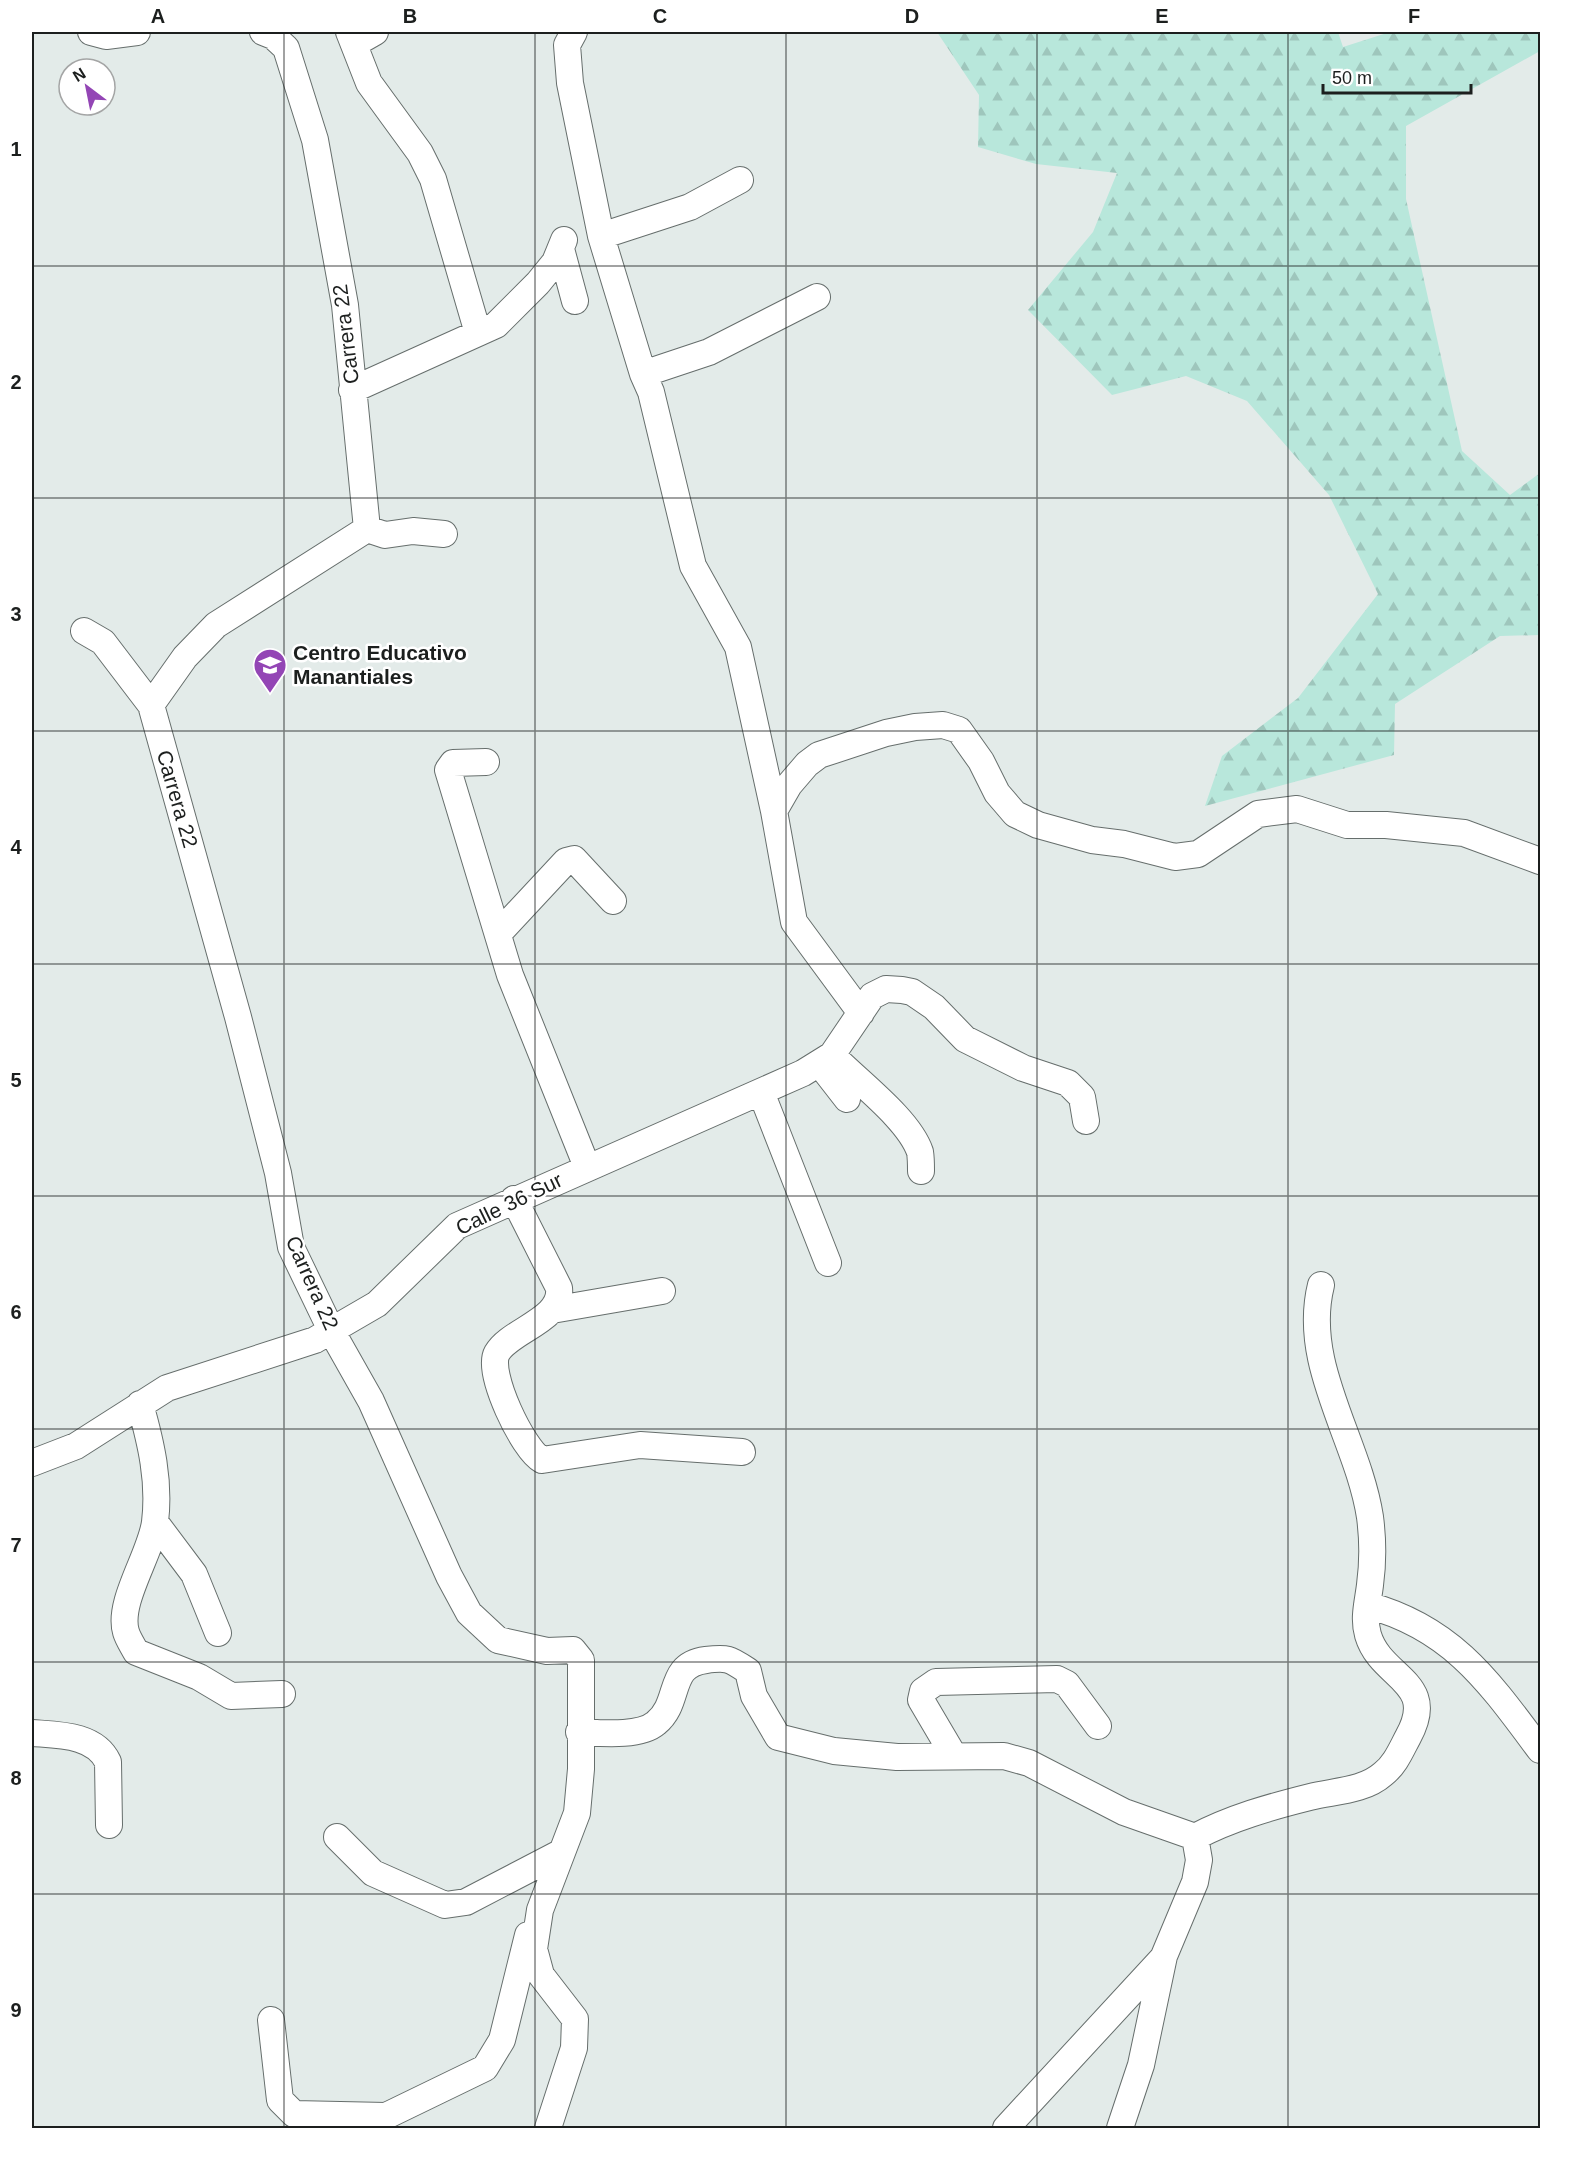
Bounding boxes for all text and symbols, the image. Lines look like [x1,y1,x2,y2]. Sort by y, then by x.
text: A [151,5,165,27]
text: B [403,5,417,27]
text: C [653,5,667,27]
text: D [905,5,919,27]
text: E [1155,5,1169,27]
text: F [1408,5,1420,27]
north arrow [57,57,117,117]
scale bar [1323,57,1472,95]
text: N [70,64,89,85]
text: 50 m [1332,68,1372,88]
text: 1 [10,138,22,160]
street label: Carrera 22 [328,283,363,385]
text: 2 [10,371,22,393]
text: 3 [10,603,22,625]
place label: Centro Educativo Manantiales [293,641,467,688]
school or university icon: Centro Educativo Manantiales [252,647,288,694]
street label: Carrera 22 [153,747,202,850]
text: 4 [10,836,22,858]
text: 5 [10,1069,22,1091]
street label: Calle 36 Sur [452,1168,566,1239]
street label: Carrera 22 [282,1232,343,1333]
text: 6 [10,1301,22,1323]
text: 7 [10,1534,22,1556]
text: 8 [10,1767,22,1789]
text: 9 [10,1999,22,2021]

